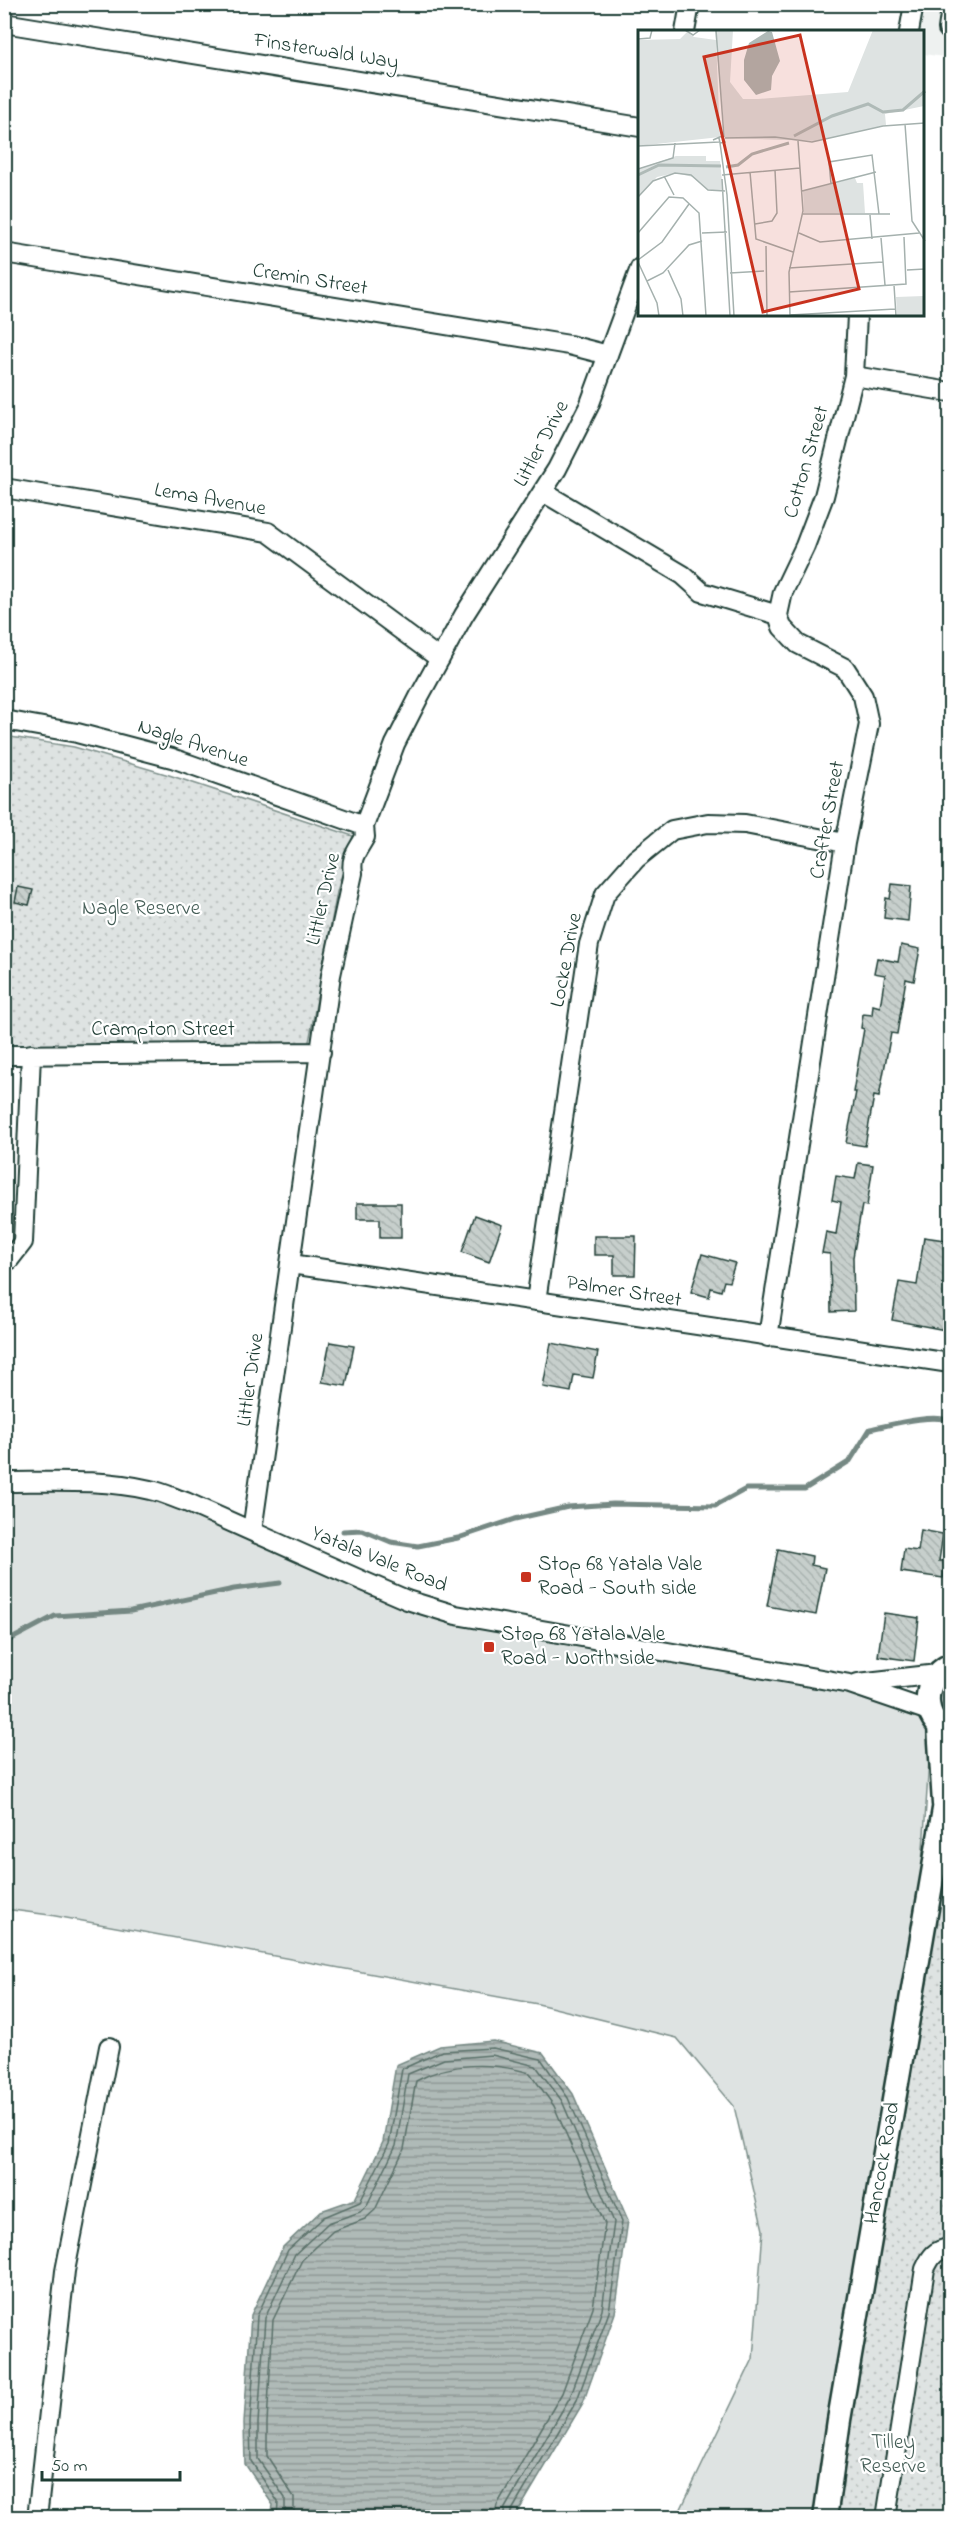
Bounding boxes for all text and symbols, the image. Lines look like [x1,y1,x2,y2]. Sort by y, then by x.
street label: Finsterwald Way [250,26,401,80]
inset map [638,30,925,316]
street label: Cremin Street [250,256,370,304]
street label: Littler Drive [507,395,578,493]
street label: Cotton Street [777,402,837,522]
street label: Lema Avenue [152,475,269,525]
street label: Nagle Avenue [133,712,253,778]
street label: Crafter Street [803,759,853,881]
street label: Littler Drive [299,849,349,948]
park label: Nagle Reserve [82,894,201,926]
street label: Locke Drive [543,910,591,1010]
street label: Crampton Street [91,1015,235,1045]
street label: Palmer Street [564,1268,684,1316]
street label: Littler Drive [230,1331,272,1429]
street label: Yatala Vale Road [306,1519,452,1601]
place label: Stop 68 Yatala Vale Road - South side [538,1550,703,1604]
marker: Stop 68 Yatala Vale Road - South side [519,1570,533,1584]
place label: Stop 68 Yatala Vale Road - North side [501,1620,666,1674]
marker: Stop 68 Yatala Vale Road - North side [482,1640,496,1654]
street label: Hancock Road [857,2099,909,2226]
park label: Tilley Reserve [860,2428,926,2482]
scale bar [42,2444,180,2482]
text: 50 m [51,2454,88,2480]

